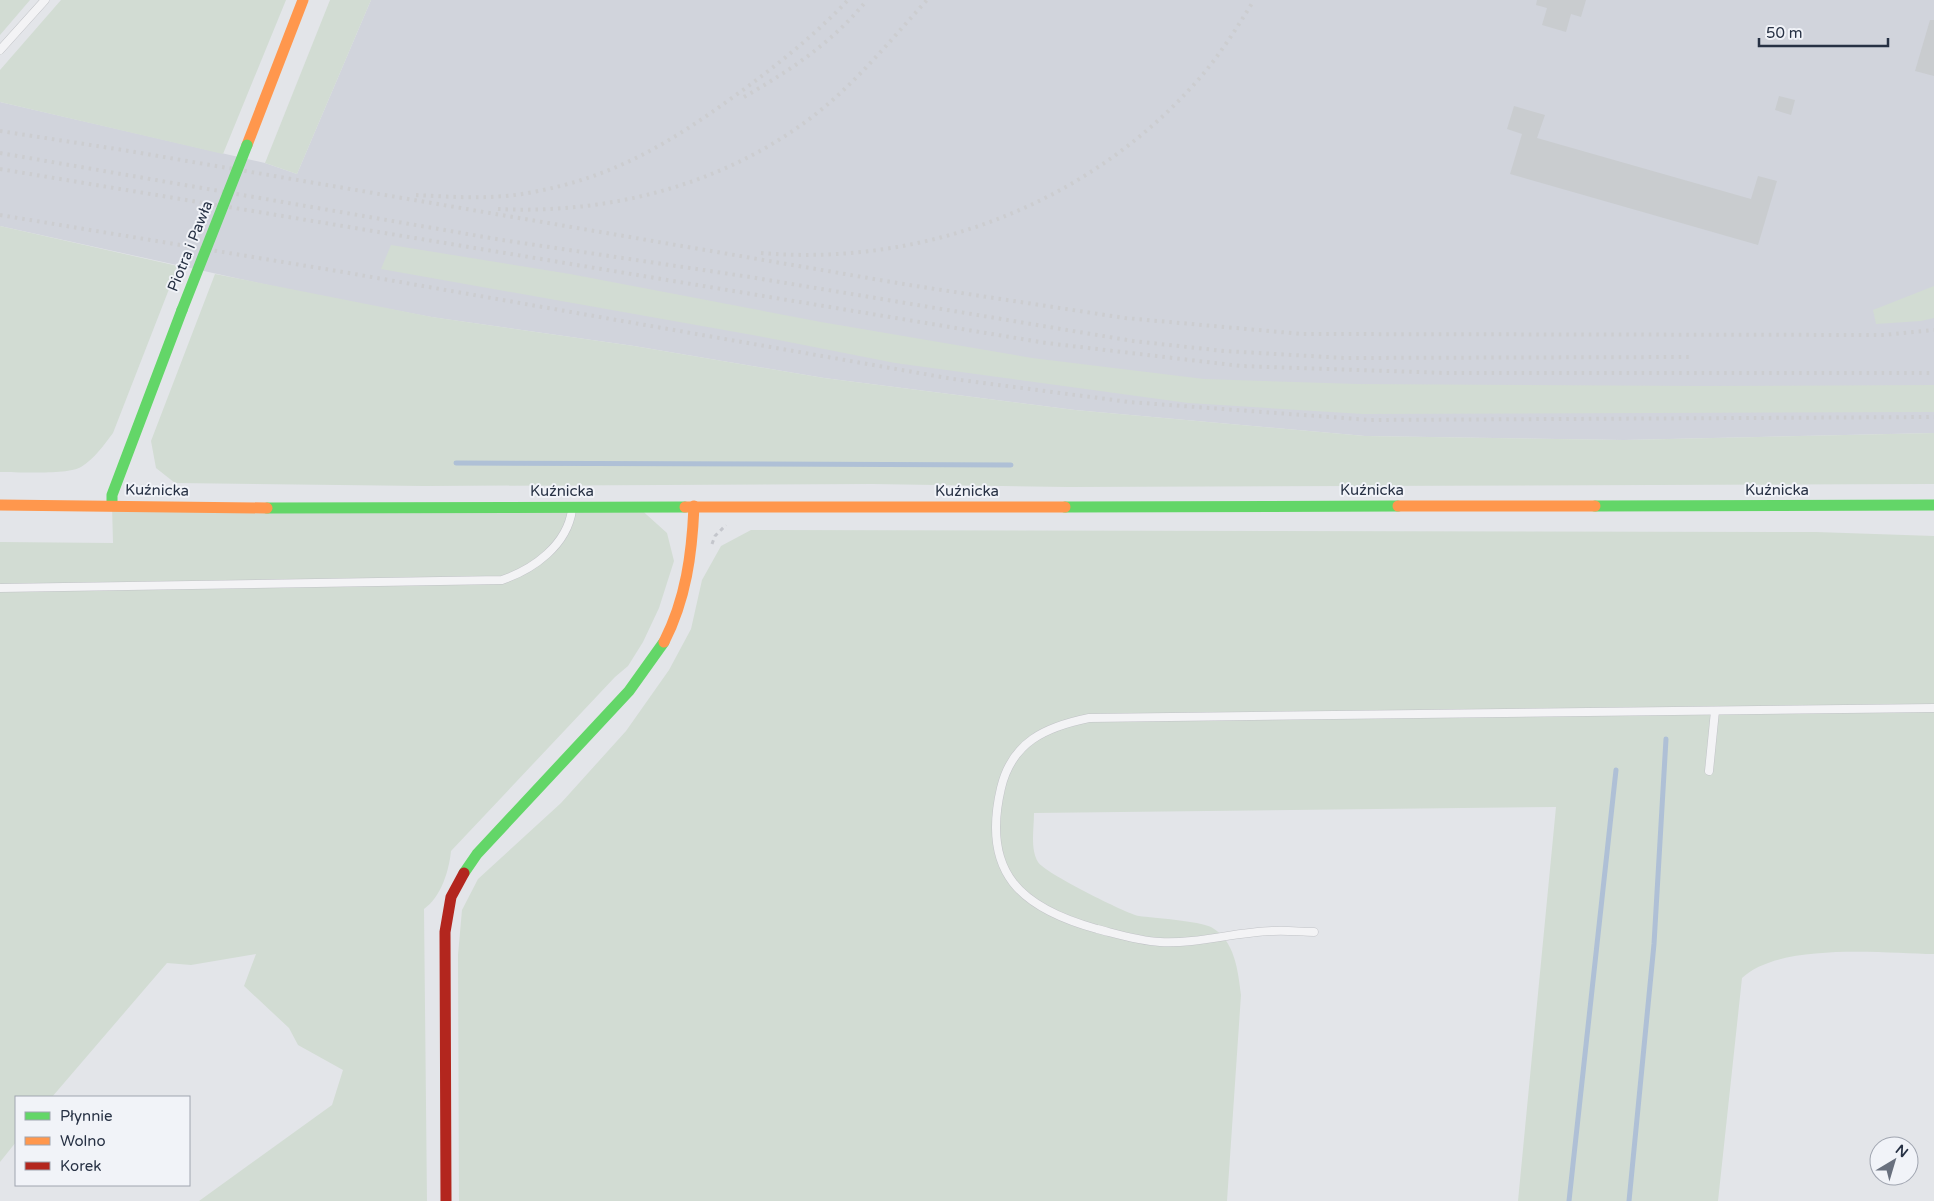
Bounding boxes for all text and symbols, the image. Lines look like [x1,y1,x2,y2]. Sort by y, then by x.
scale bar [1759,15,1888,47]
text: 50 m [1766,24,1803,42]
street label: Piotra i Pawła [164,198,216,294]
street label: Kuźnicka [125,480,189,500]
street label: Kuźnicka [1340,481,1404,499]
street label: Kuźnicka [1745,481,1809,499]
street label: Kuźnicka [530,482,594,500]
street label: Kuźnicka [935,482,999,500]
legend [15,1096,190,1186]
text: Płynnie [60,1107,113,1125]
text: Wolno [60,1132,106,1150]
north arrow [1869,1136,1919,1186]
text: N [1892,1141,1911,1161]
text: Korek [60,1157,101,1175]

